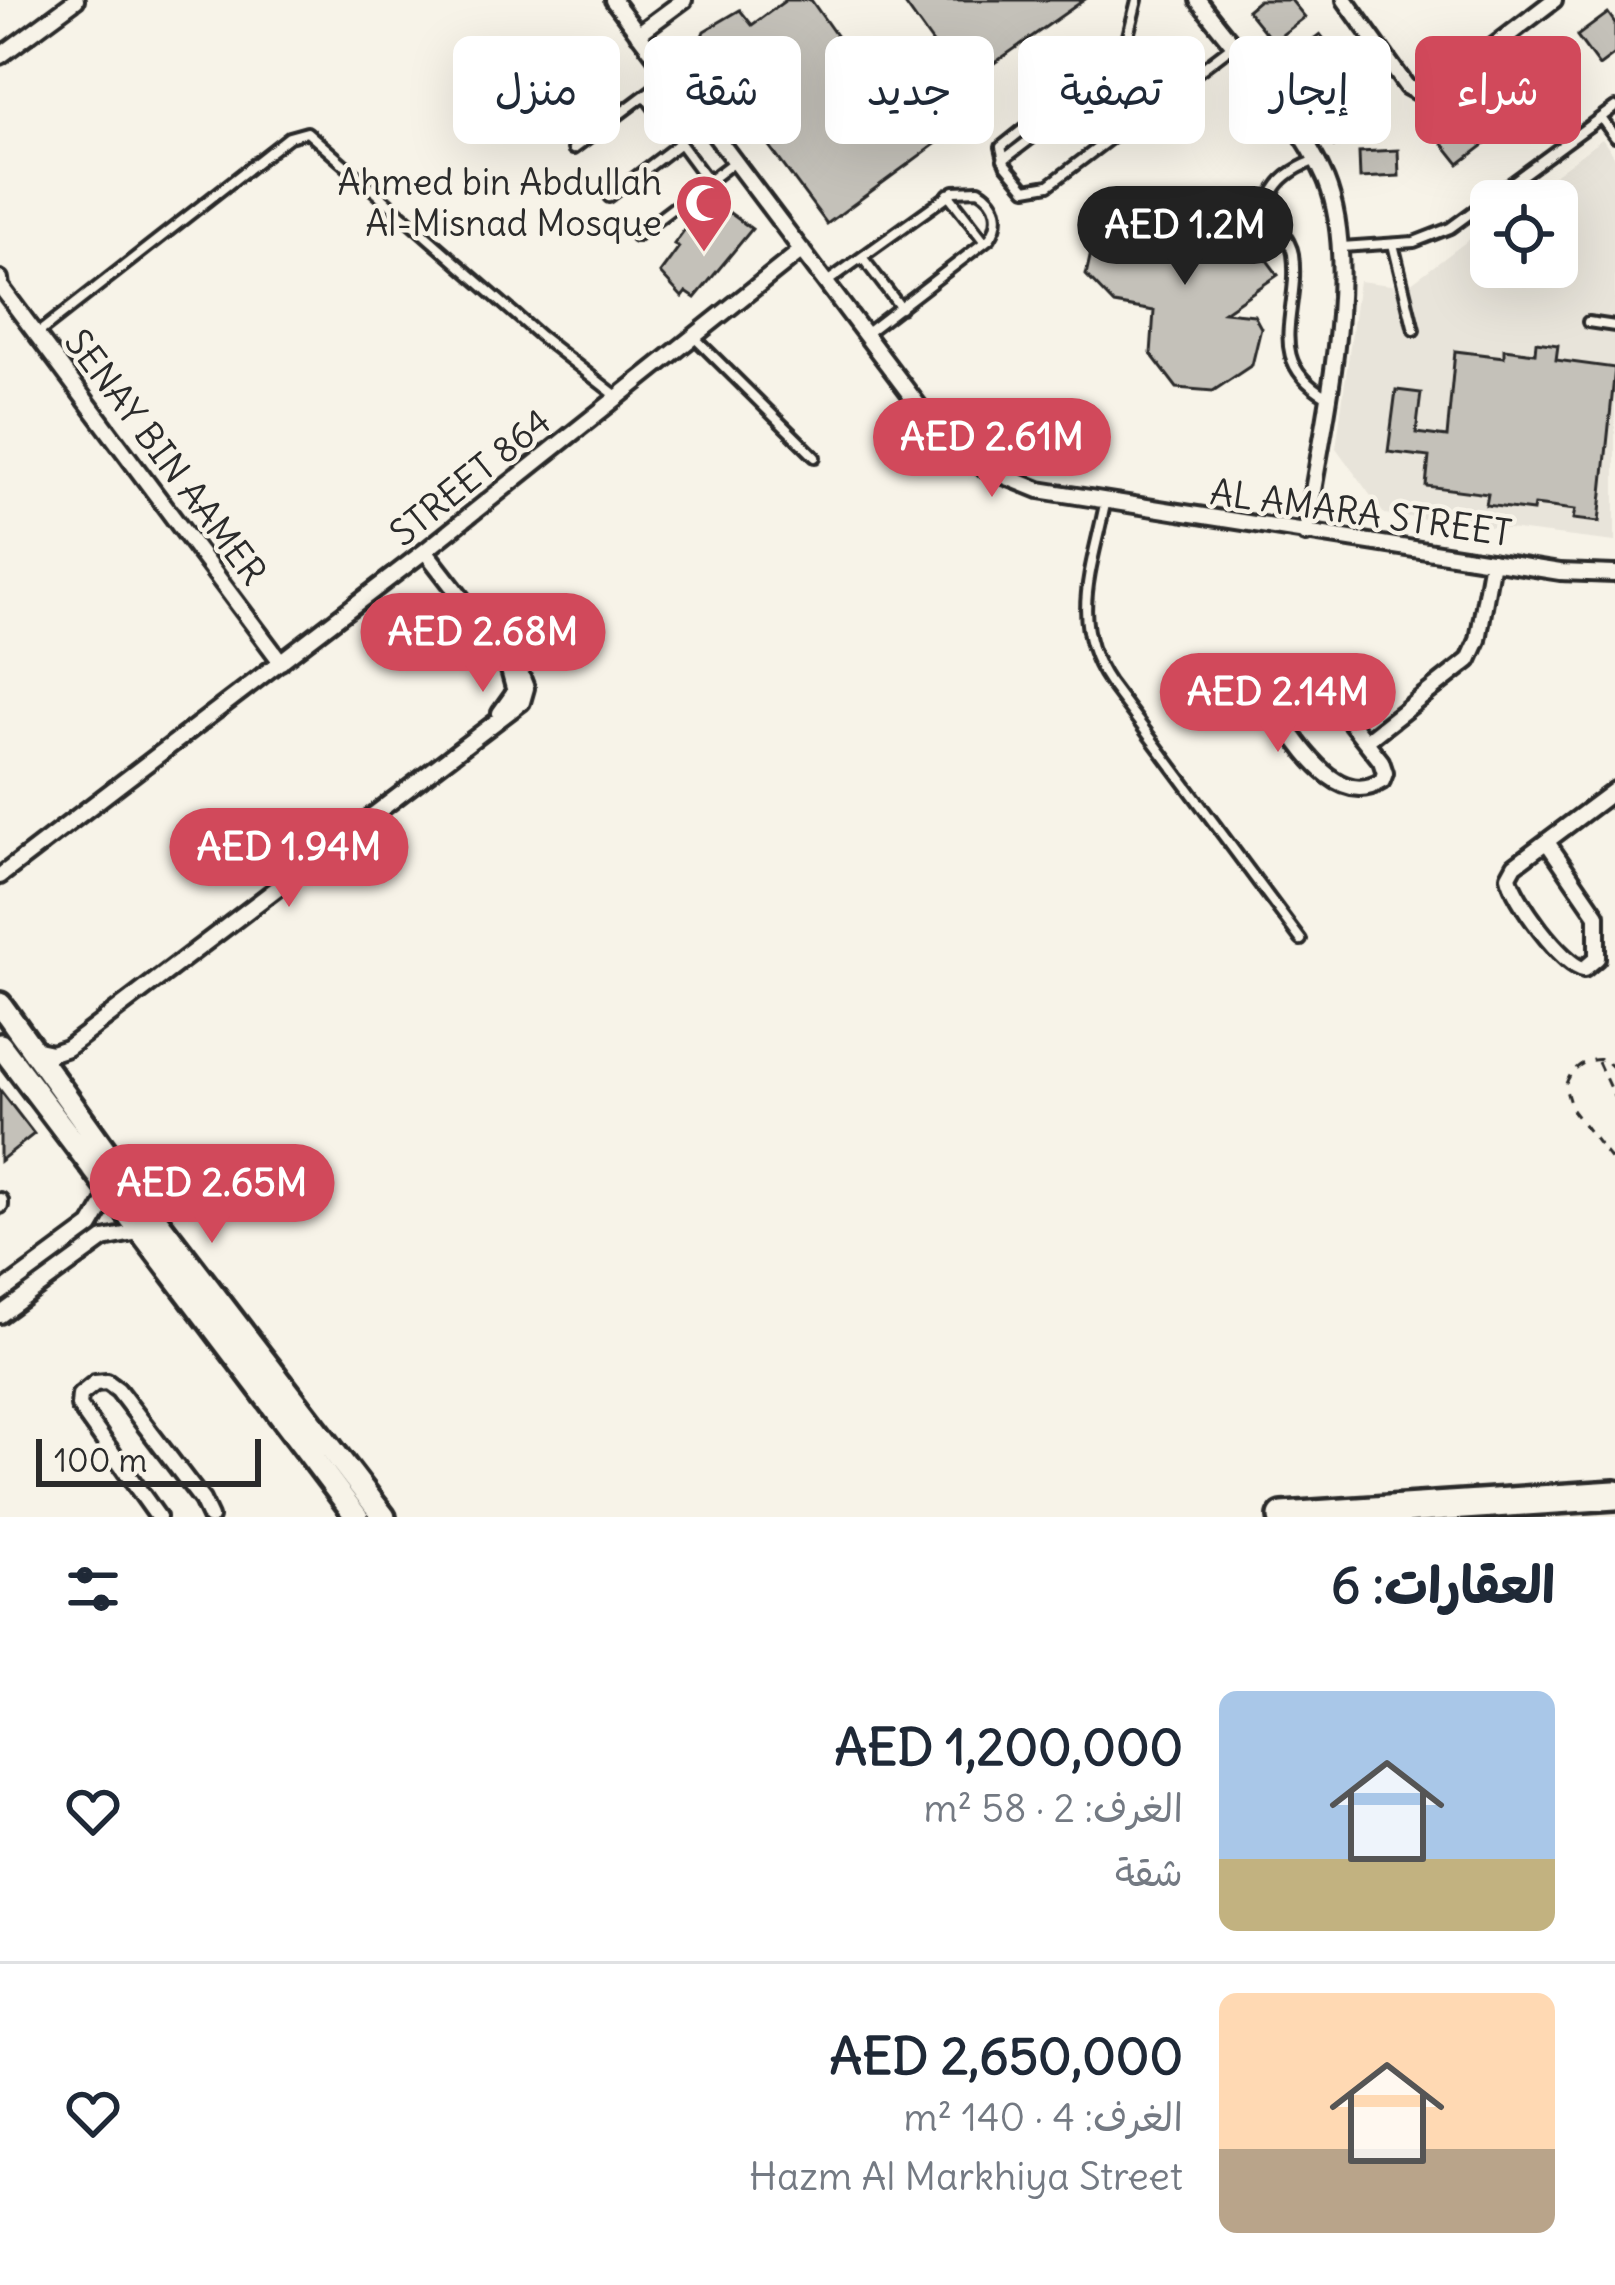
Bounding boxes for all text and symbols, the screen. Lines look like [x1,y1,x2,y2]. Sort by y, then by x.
chip: منزل [453,36,620,144]
chip: شقة [644,36,801,144]
chip: جديد [825,36,994,144]
chip: تصفية [1018,36,1205,144]
chip: إيجار [1229,36,1391,144]
chip: شراء [1415,36,1581,144]
place label: Ahmed bin Abdullah Al-Misnad Mosque [337,160,662,246]
mosque icon: Ahmed bin Abdullah Al-Misnad Mosque [673,172,735,254]
map controls [1470,180,1578,288]
button: locate [1470,180,1578,288]
pin: AED 1.2M [1061,186,1309,288]
text: AED 1.2M [1104,200,1266,249]
street label: SENAY BIN AAMER [55,321,276,594]
pin: AED 2.61M [855,398,1129,500]
street label: STREET 864 [381,399,560,556]
text: AED 2.61M [900,412,1084,461]
street label: AL AMARA STREET [1207,469,1515,556]
pin: AED 2.68M [346,593,620,695]
text: AED 2.68M [388,607,578,656]
pin: AED 2.14M [1141,653,1415,755]
text: AED 2.14M [1187,667,1369,716]
pin: AED 1.94M [152,808,426,910]
text: AED 1.94M [196,822,382,871]
pin: AED 2.65M [75,1144,349,1246]
text: AED 2.65M [117,1158,307,1207]
scale bar [36,1433,261,1486]
text: 100 m [54,1439,147,1481]
text: العقارات: 6 [1331,1553,1555,1617]
icon: filters [60,1556,126,1622]
text: AED 1,200,000 [835,1715,1183,1779]
icon: home [1315,1739,1459,1883]
icon: heart [60,1778,126,1844]
text: الغرف: 2 · 58 m² [923,1784,1183,1833]
text: شقة [1115,1848,1183,1897]
text: AED 2,650,000 [830,2024,1183,2088]
icon: home [1315,2041,1459,2185]
icon: heart [60,2080,126,2146]
text: الغرف: 4 · 140 m² [903,2093,1183,2142]
text: Hazm Al Markhiya Street [749,2152,1183,2201]

